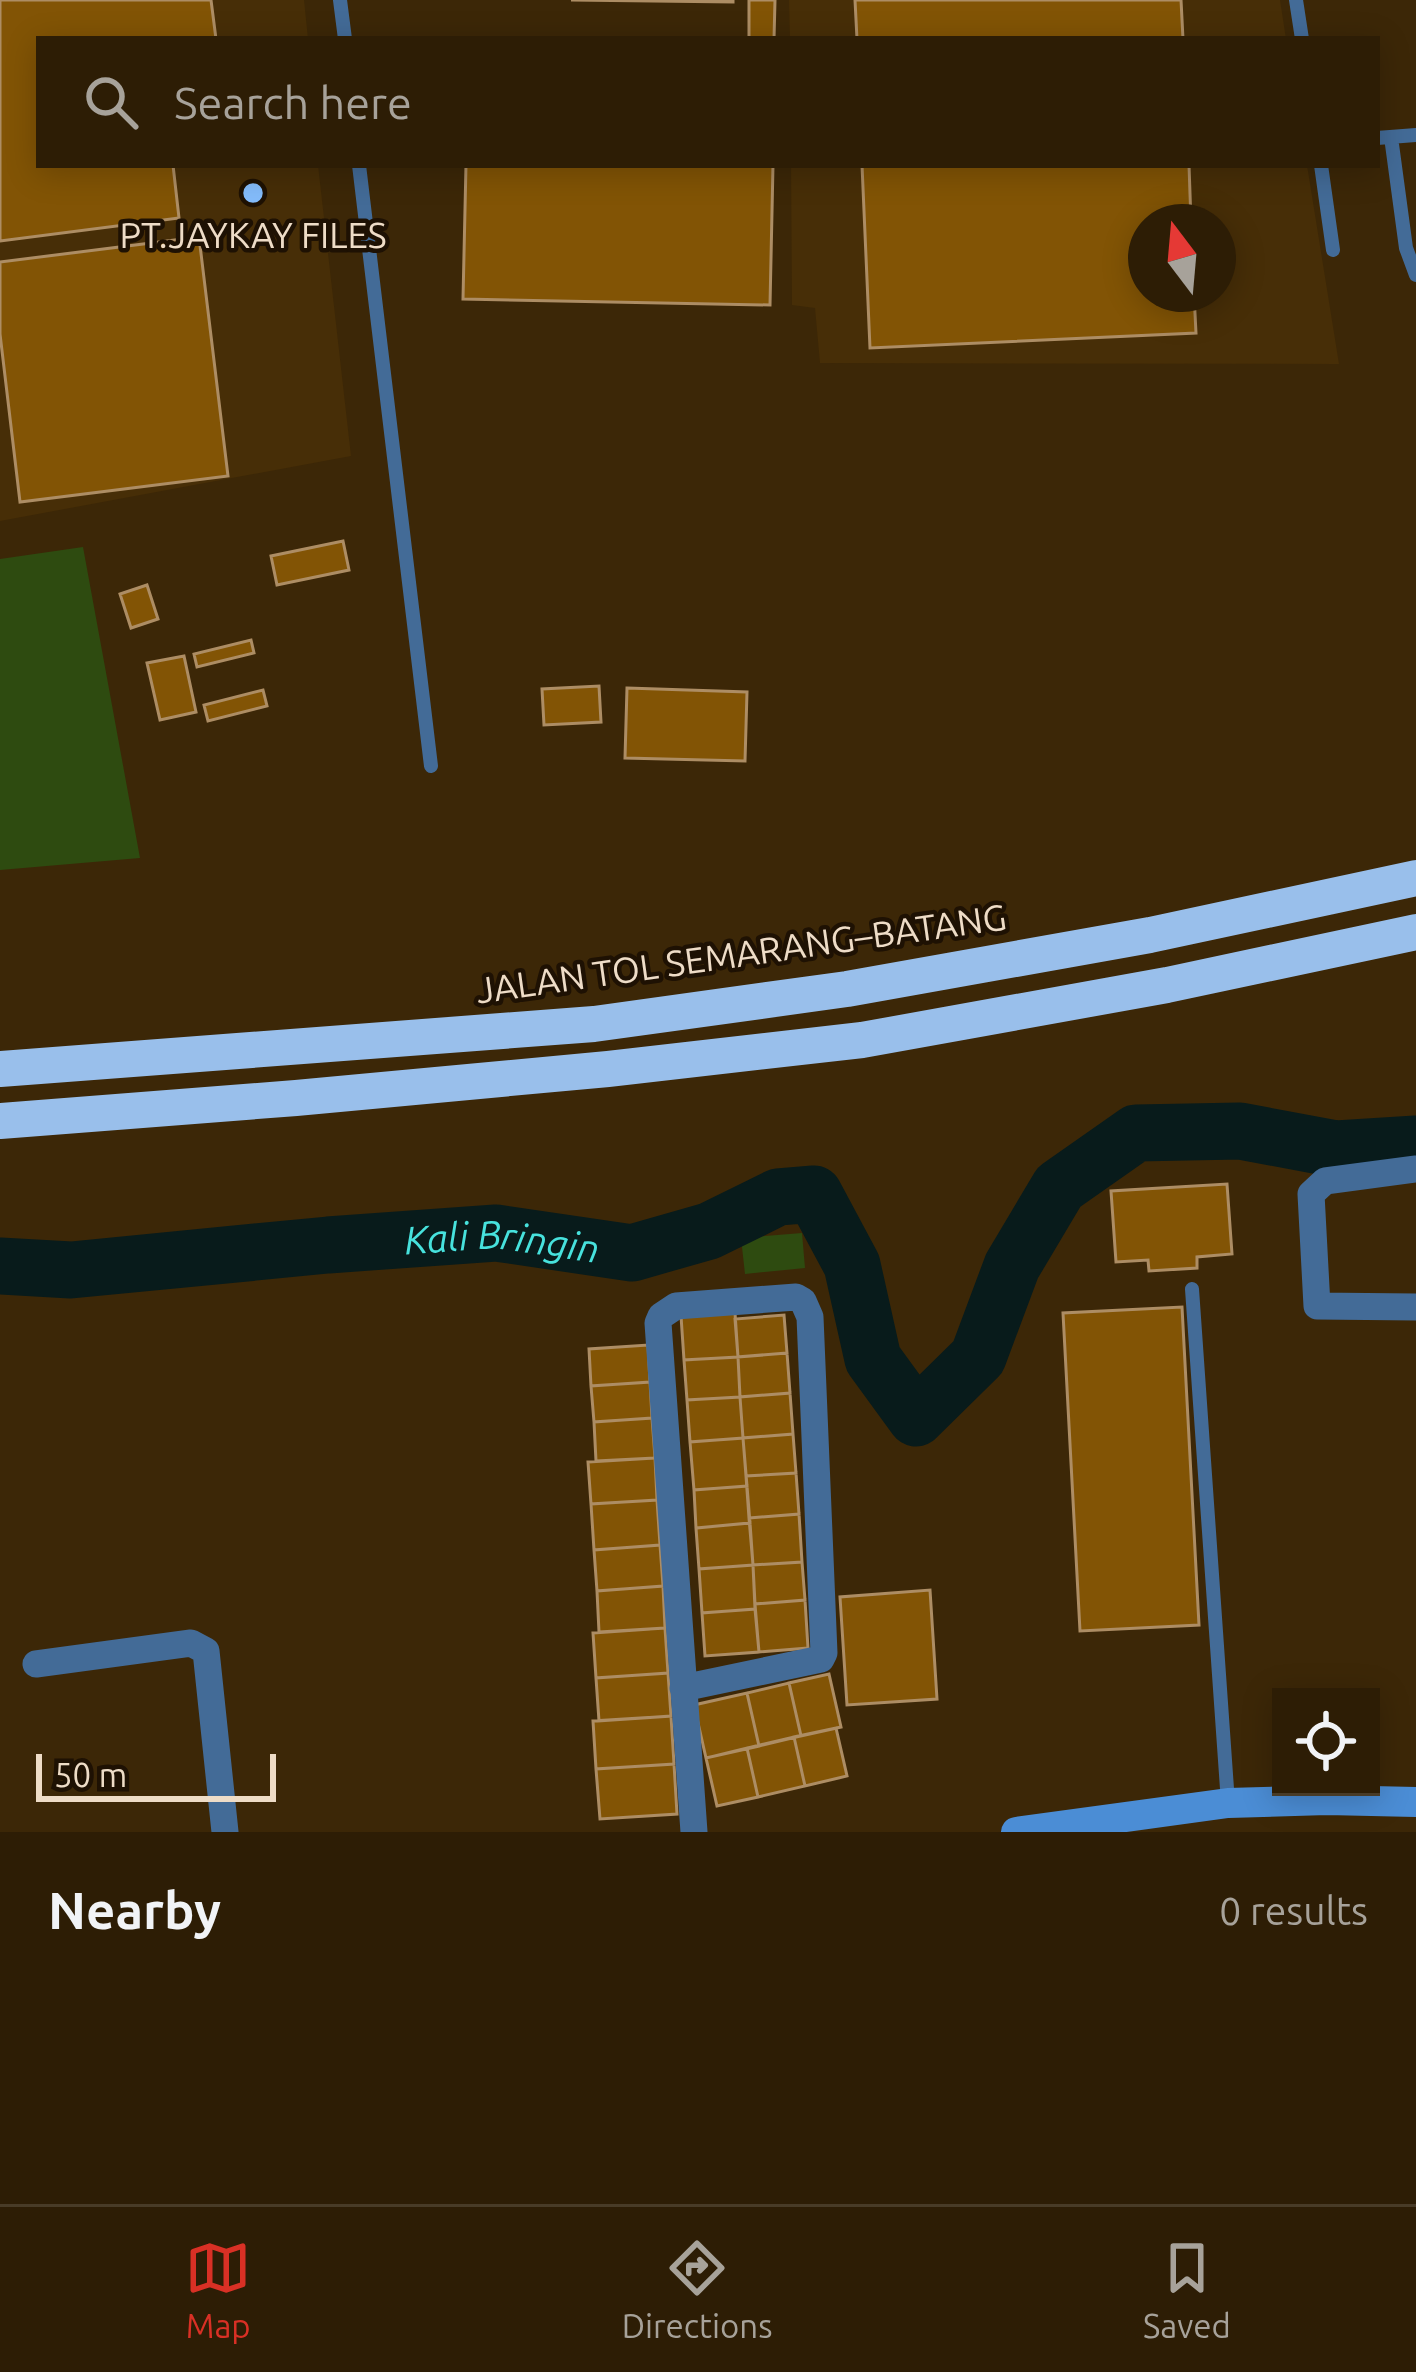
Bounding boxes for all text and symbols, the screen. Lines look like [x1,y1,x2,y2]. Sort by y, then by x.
search box [36,36,1380,168]
icon: search [78,69,144,135]
text: Search here [174,77,412,128]
marker: PT.JAYKAY FILES [240,180,266,206]
north arrow [1128,204,1236,312]
place label: PT.JAYKAY FILES [119,214,387,255]
street label: JALAN TOL SEMARANG–BATANG [473,895,1009,1011]
water label: Kali Bringin [403,1211,603,1269]
map controls [1272,1688,1380,1796]
button: locate [1272,1688,1380,1796]
scale bar [36,1748,276,1801]
text: 50 m [54,1756,127,1793]
text: Nearby [48,1881,221,1939]
text: 0 results [1219,1889,1368,1932]
tab: Map [185,2235,251,2344]
tab: Directions [622,2235,772,2344]
tab: Saved [1143,2235,1231,2344]

